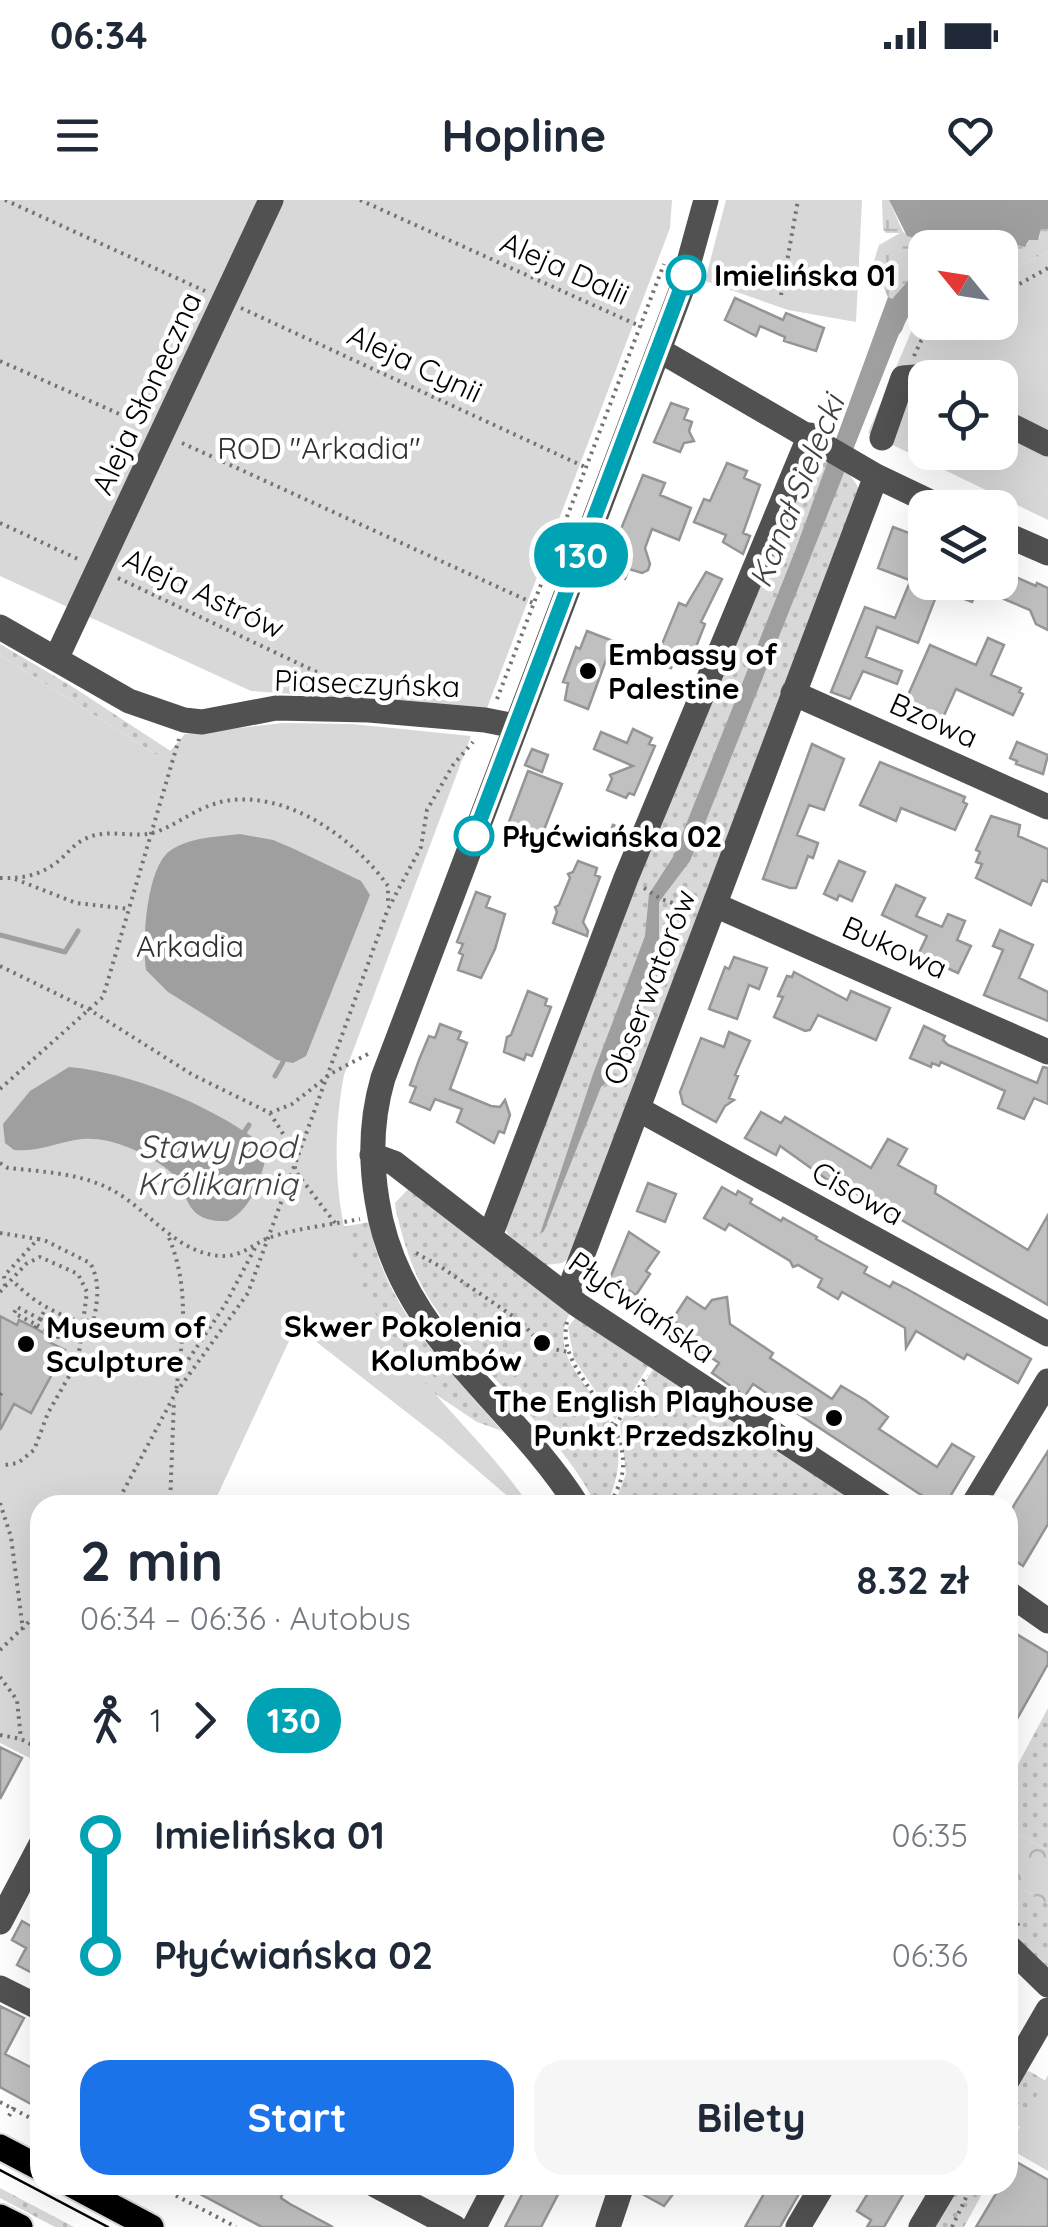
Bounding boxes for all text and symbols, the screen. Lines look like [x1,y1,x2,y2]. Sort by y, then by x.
text: 06:34 [50,11,147,59]
text: Hopline [442,107,606,163]
icon: menu [50,108,105,163]
icon: heart [943,108,998,163]
street label: Aleja Dalii [495,223,635,313]
north arrow [908,230,1018,340]
map controls [908,230,1018,600]
marker: Imielińska 01 [667,256,705,294]
place label: Imielińska 01 [714,256,897,294]
street label: Aleja Słoneczna [82,286,210,500]
street label: Aleja Cynii [342,315,488,411]
button: locate [908,360,1018,470]
water label: Kanał Sielecki [739,386,854,593]
park label: ROD "Arkadia" [217,429,421,467]
button: layers [908,490,1018,600]
line badge: 130 [524,522,638,588]
text: 130 [554,533,608,577]
street label: Aleja Astrów [117,539,291,647]
place label: Embassy of Palestine [608,635,777,707]
marker: Embassy of Palestine [577,660,599,682]
street label: Piaseczyńska [273,661,461,705]
street label: Bzowa [884,684,984,756]
marker: Płyćwiańska 02 [455,817,493,855]
place label: Płyćwiańska 02 [502,817,722,855]
street label: Obserwatorów [594,884,704,1090]
street label: Bukowa [837,907,953,987]
park label: Arkadia [136,927,244,965]
water label: Stawy pod Królikarnią [137,1126,299,1203]
street label: Cisowa [805,1152,911,1234]
street label: Płyćwiańska [561,1243,723,1371]
place label: Skwer Pokolenia Kolumbów [284,1307,522,1379]
place label: Museum of Sculpture [46,1308,206,1380]
marker: Skwer Pokolenia Kolumbów [531,1332,553,1354]
marker: Museum of Sculpture [15,1333,37,1355]
place label: The English Playhouse Punkt Przedszkolny [493,1382,814,1454]
marker: The English Playhouse Punkt Przedszkolny [823,1407,845,1429]
text: 2 min [80,1526,223,1595]
text: 8.32 zł [856,1556,968,1604]
text: 06:34 – 06:36 · Autobus [80,1598,411,1638]
icon: walk [80,1693,135,1748]
icon: forward [177,1693,232,1748]
text: 130 [267,1698,321,1742]
text: 1 [150,1700,162,1740]
text: Imielińska 01 [154,1811,385,1859]
text: 06:35 [892,1815,968,1855]
text: Płyćwiańska 02 [154,1931,433,1979]
text: 06:36 [892,1935,968,1975]
button: Start [80,2060,514,2175]
button: Bilety [534,2060,968,2175]

